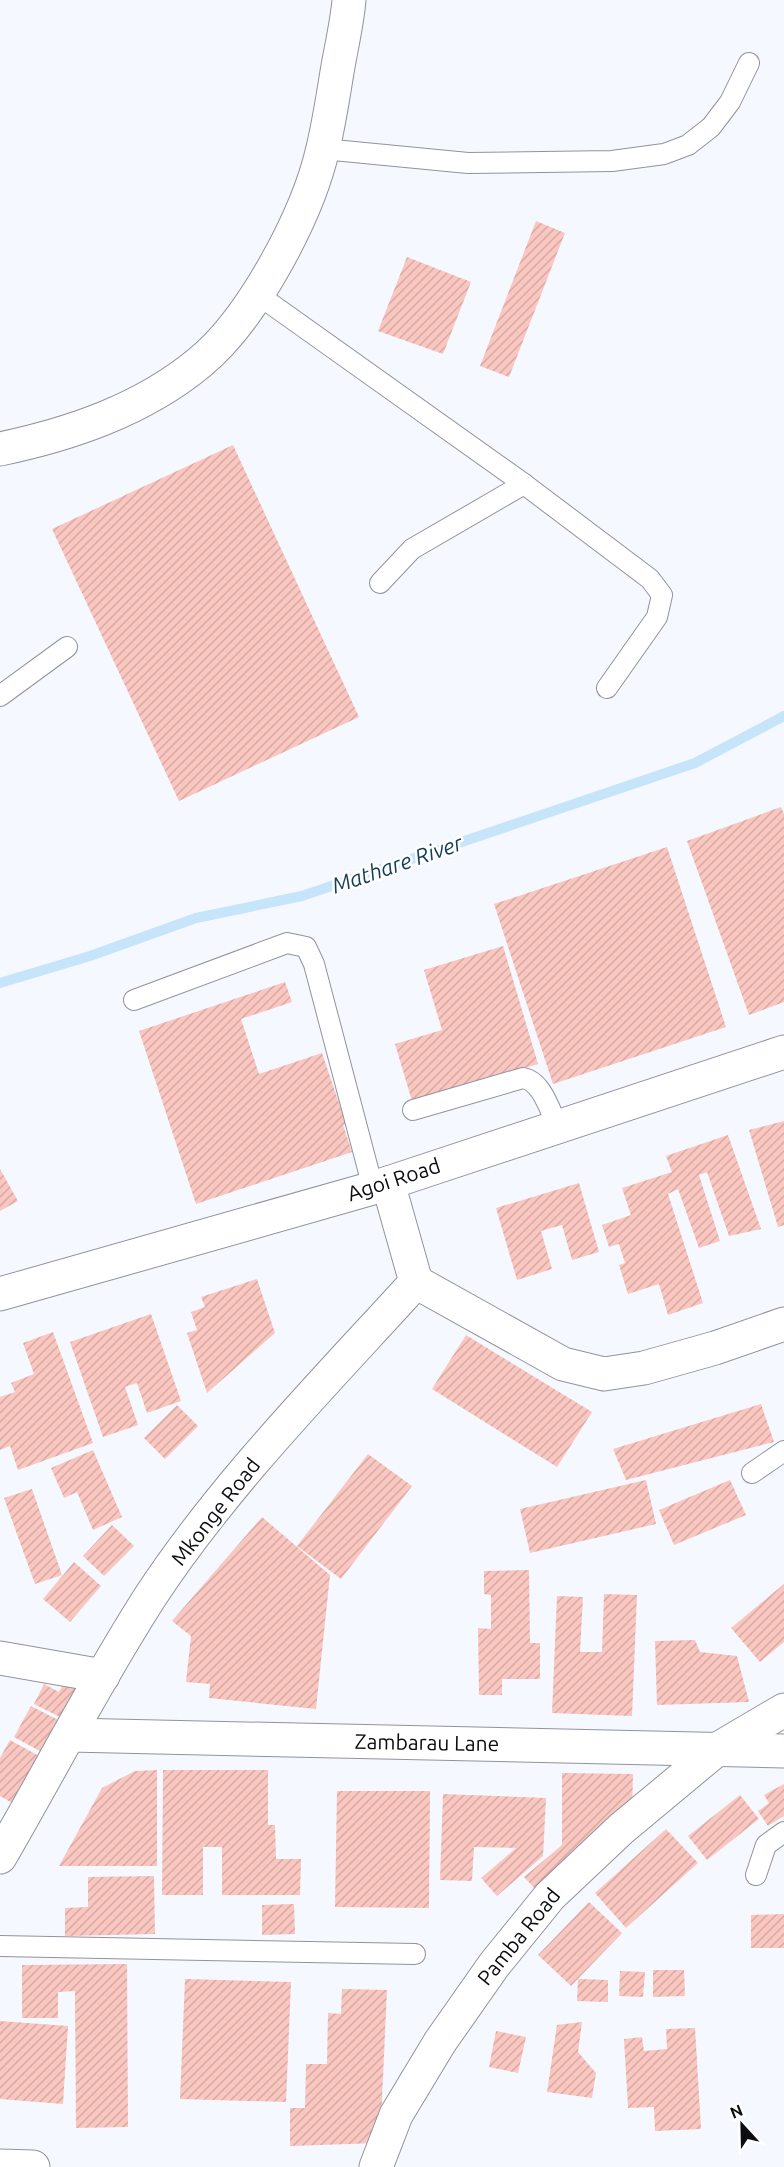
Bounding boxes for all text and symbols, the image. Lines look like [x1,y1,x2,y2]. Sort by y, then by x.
water label: Mathare River [328,829,466,898]
street label: Agoi Road [344,1153,443,1205]
street label: Mkonge Road [166,1453,265,1570]
street label: Zambarau Lane [355,1729,499,1755]
street label: Pamba Road [472,1883,565,1990]
north arrow [712,2095,772,2155]
text: N [727,2101,745,2122]

